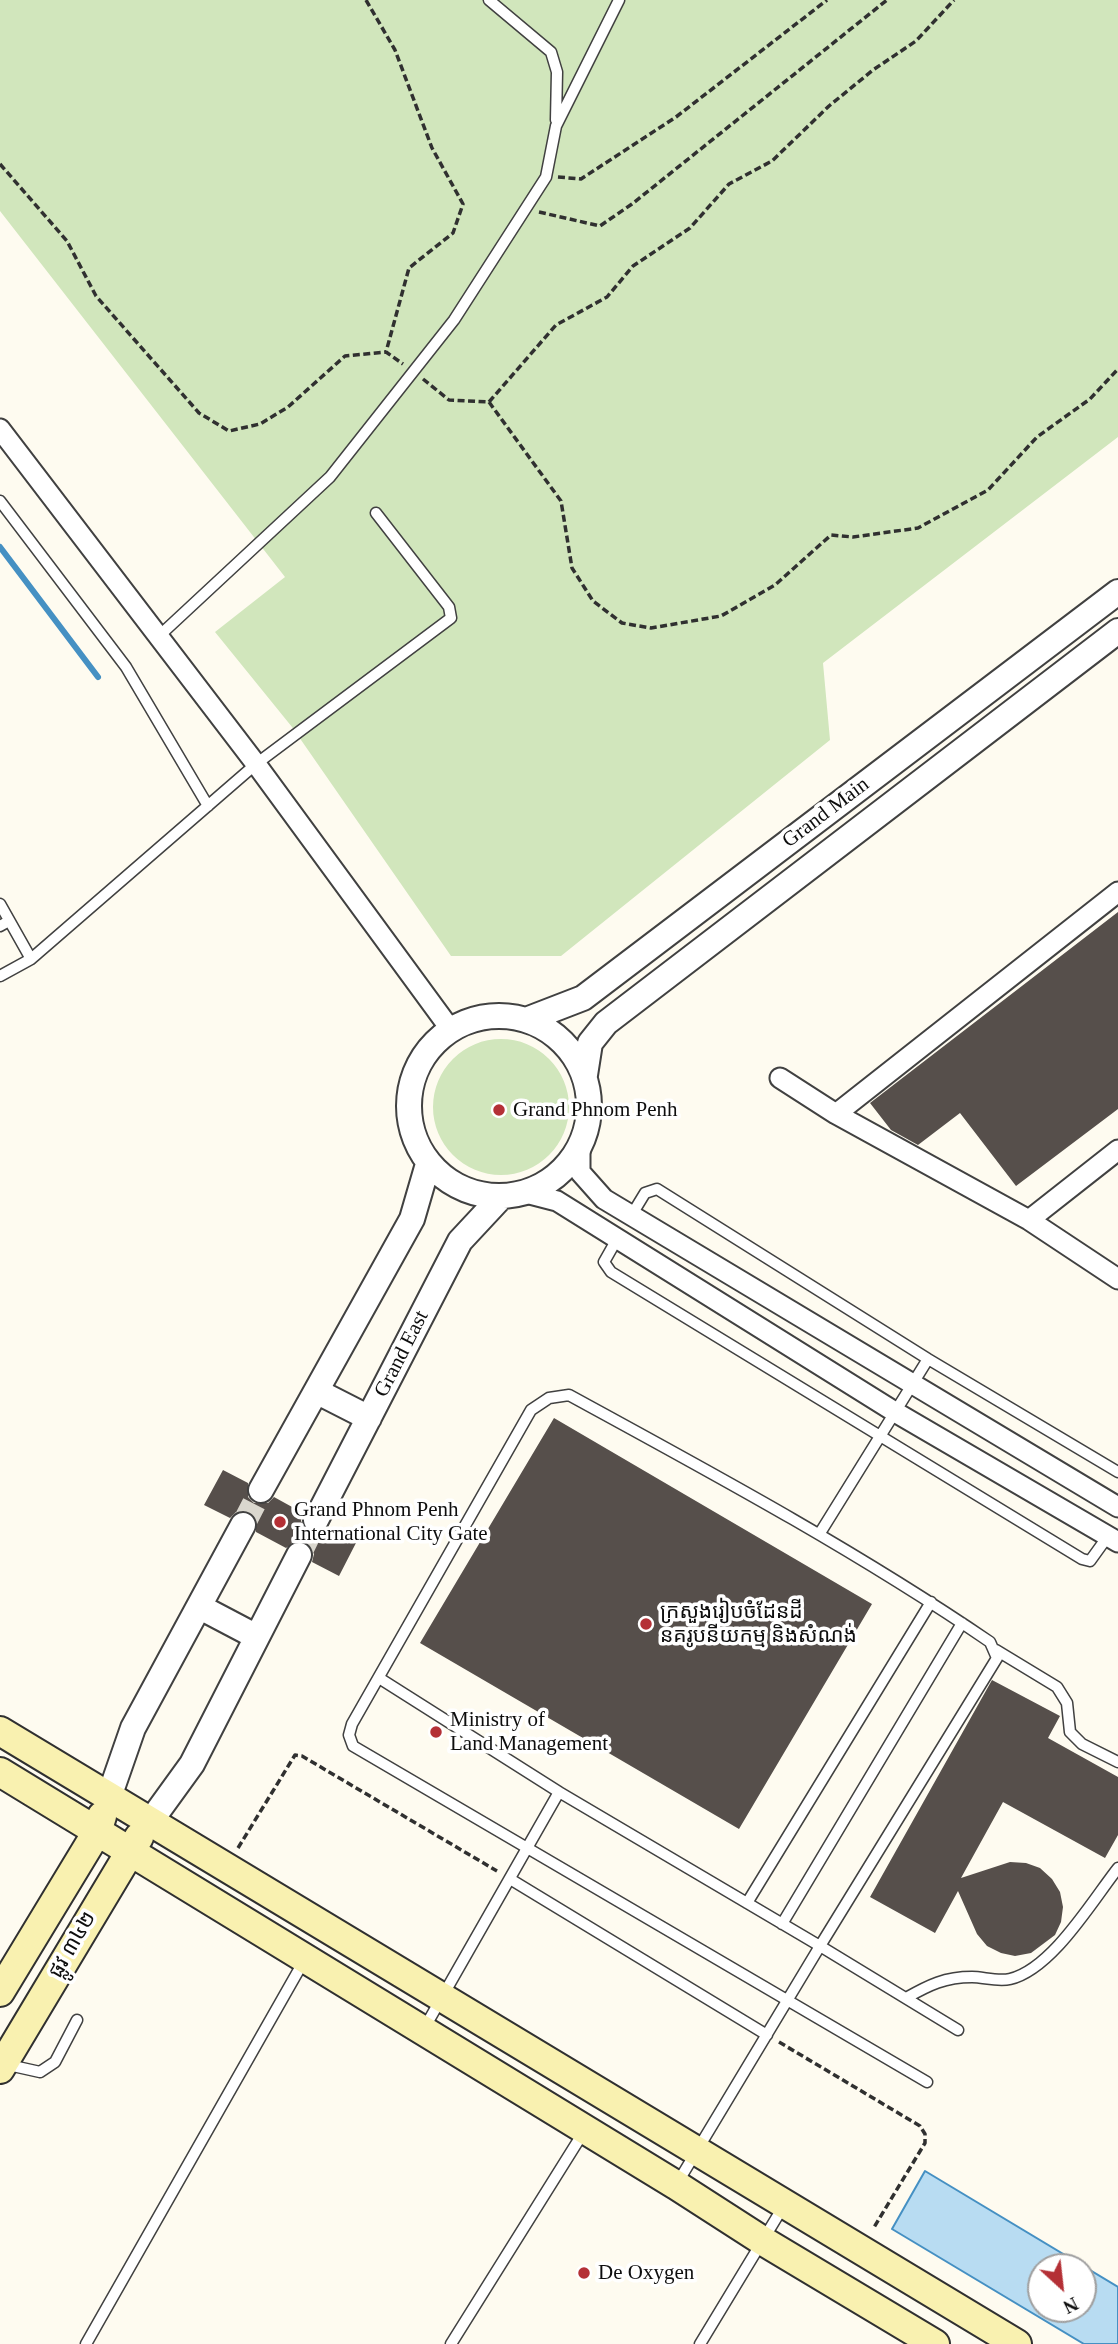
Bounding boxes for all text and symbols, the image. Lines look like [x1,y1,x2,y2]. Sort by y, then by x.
street label: Grand Main [778,772,874,854]
place label: Grand Phnom Penh [513,1097,677,1123]
marker: Grand Phnom Penh [491,1102,507,1118]
street label: Grand East [369,1306,435,1402]
place label: Grand Phnom Penh International City Gate [294,1497,488,1547]
marker: Grand Phnom Penh International City Gate [272,1514,288,1530]
place label: ក្រសួងរៀបចំដែនដី នគរូបនីយកម្ម និងសំណង់ [660,1599,857,1649]
marker: ក្រសួងរៀបចំដែនដី នគរូបនីយកម្ម និងសំណង់ [638,1616,654,1632]
place label: Ministry of Land Management [450,1707,608,1757]
marker: Ministry of Land Management [428,1724,444,1740]
street label: ផ្លូវ ៣៤២ [44,1907,102,1983]
north arrow [1027,2253,1097,2323]
place label: De Oxygen [598,2260,694,2286]
marker: De Oxygen [576,2265,592,2281]
text: N [1060,2293,1082,2318]

